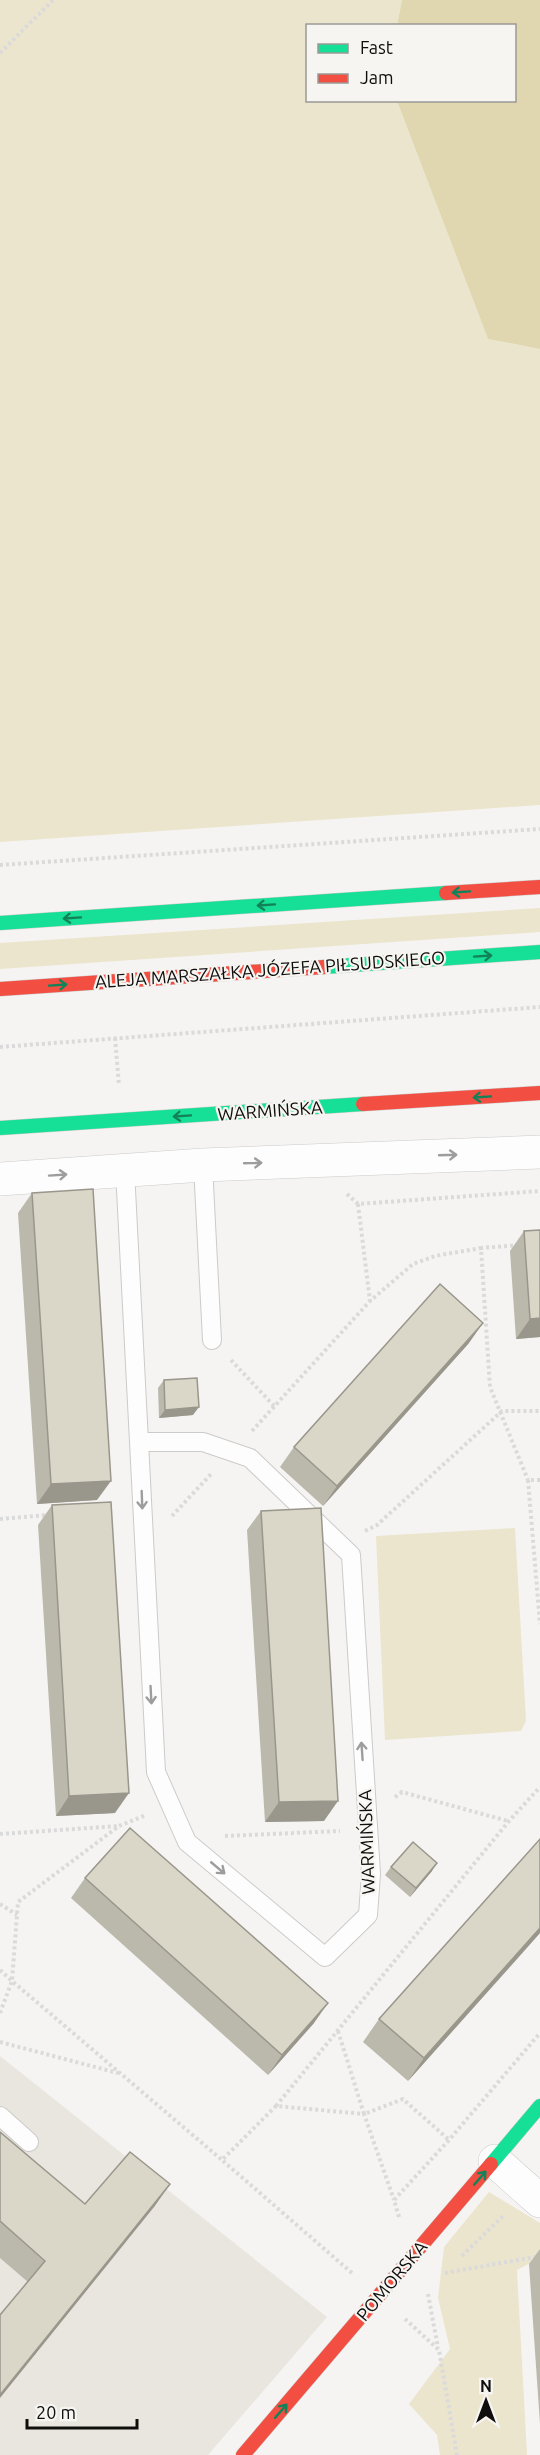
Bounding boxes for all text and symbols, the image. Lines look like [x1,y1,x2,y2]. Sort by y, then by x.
legend [306,24,516,102]
text: Fast [360,37,393,57]
text: Jam [360,67,394,87]
one-way arrow [451,887,471,898]
one-way arrow [257,900,277,911]
one-way arrow [62,913,82,924]
street label: ALEJA MARSZAŁKA JÓZEFA PIŁSUDSKIEGO [94,946,446,991]
one-way arrow [473,950,493,961]
one-way arrow [48,979,68,990]
one-way arrow [472,1092,492,1103]
street label: WARMIŃSKA [217,1095,323,1124]
one-way arrow [173,1111,193,1122]
one-way arrow [437,1150,457,1161]
one-way arrow [243,1157,262,1169]
one-way arrow [48,1169,68,1180]
one-way arrow [136,1490,148,1510]
one-way arrow [146,1684,157,1704]
one-way arrow [357,1742,368,1762]
street label: WARMIŃSKA [353,1789,378,1895]
one-way arrow [210,1862,226,1875]
one-way arrow [473,2171,487,2186]
street label: POMORSKA [352,2236,431,2324]
north arrow [456,2371,516,2431]
text: N [480,2377,492,2395]
scale bar [27,2392,136,2430]
text: 20 m [36,2402,76,2422]
one-way arrow [274,2404,288,2419]

